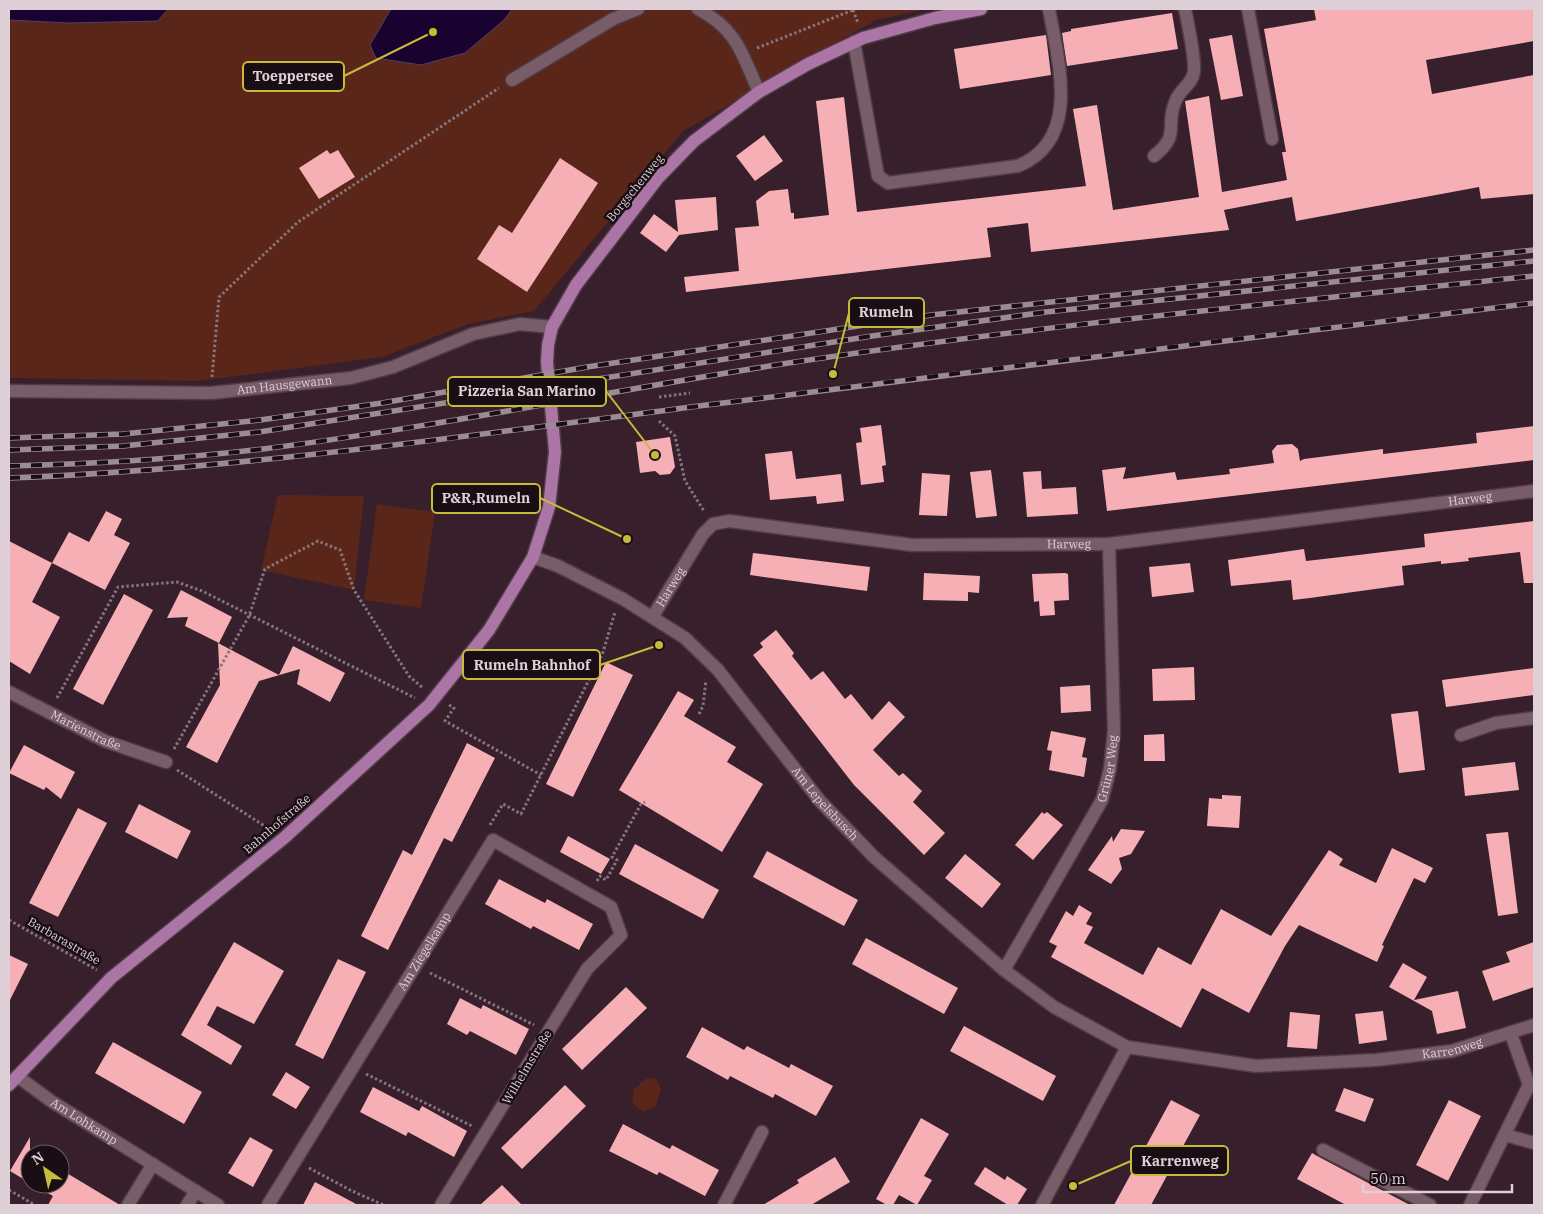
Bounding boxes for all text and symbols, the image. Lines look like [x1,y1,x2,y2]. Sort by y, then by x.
callout: Toeppersee [243,62,344,91]
text: Toeppersee [252,67,334,85]
street label: Borgschenweg [603,151,667,224]
callout: Rumeln [849,298,924,327]
text: Rumeln [859,303,913,321]
street label: Am Hausgewann [236,372,333,397]
callout: Pizzeria San Marino [448,377,606,406]
text: Pizzeria San Marino [458,382,596,400]
callout: P&R,Rumeln [432,484,540,513]
street label: Harweg [1447,488,1493,509]
text: P&R,Rumeln [442,489,530,507]
street label: Harweg [1047,536,1091,551]
street label: Harweg [652,564,688,609]
callout: Rumeln Bahnhof [463,650,600,679]
text: Rumeln Bahnhof [474,656,592,674]
street label: Marienstraße [48,707,123,753]
street label: Grüner Weg [1094,734,1121,804]
street label: Am Lepelsbusch [789,763,862,844]
street label: Bahnhofstraße [240,790,313,857]
street label: Am Ziegelkamp [394,909,454,993]
street label: Barbarastraße [25,914,103,967]
street label: Wilhelmstraße [499,1027,555,1107]
street label: Karrenweg [1421,1034,1485,1061]
street label: Am Lohkamp [48,1095,121,1148]
north arrow [20,1144,70,1194]
callout: Karrenweg [1131,1146,1228,1175]
text: N [28,1148,47,1169]
text: Karrenweg [1141,1152,1220,1170]
scale bar [1363,1162,1512,1194]
text: 50 m [1370,1169,1406,1188]

